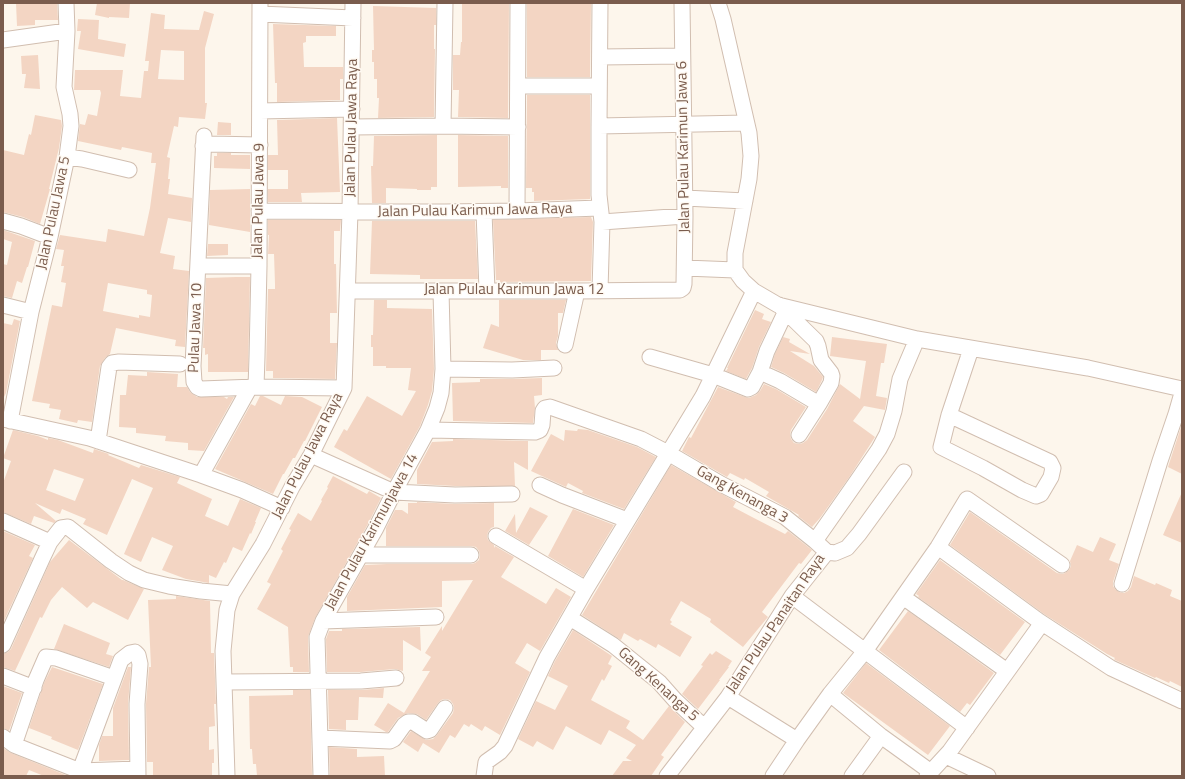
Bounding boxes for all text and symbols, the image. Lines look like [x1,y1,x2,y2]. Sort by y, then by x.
street label: Jalan Pulau Jawa Raya [342,59,362,197]
street label: Jalan Pulau Karimun Jawa 6 [673,61,695,233]
street label: Jalan Pulau Jawa 9 [249,143,269,259]
street label: Jalan Pulau Jawa 5 [33,155,75,271]
street label: Jalan Pulau Karimun Jawa Raya [377,200,573,222]
street label: Jalan Pulau Karimun Jawa 12 [424,281,604,299]
street label: Pulau Jawa 10 [185,283,207,373]
street label: Jalan Pulau Jawa Raya [269,390,347,522]
street label: Jalan Pulau Karimunjawa 14 [321,451,423,613]
street label: Gang Kenanga 3 [693,462,791,528]
street label: Jalan Pulau Panaitan Raya [723,551,829,697]
street label: Gang Kenanga 5 [614,644,702,726]

